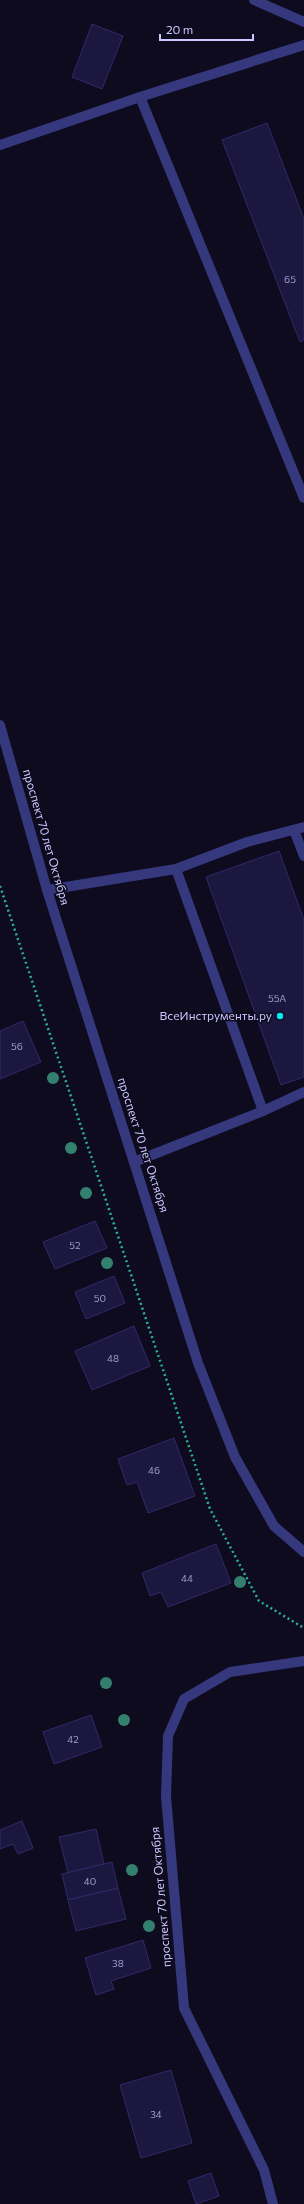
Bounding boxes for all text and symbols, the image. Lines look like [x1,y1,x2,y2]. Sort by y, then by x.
scale bar [160,16,253,42]
text: 20 m [166,22,193,36]
house number: 65 [284,273,296,285]
street label: проспект 70 лет Октября [21,767,73,906]
house number: 55А [268,992,286,1004]
place label: ВсеИнструменты.ру [160,1008,272,1022]
marker: ВсеИнструменты.ру [275,1011,285,1021]
house number: 56 [11,1040,23,1052]
street label: проспект 70 лет Октября [116,1076,172,1214]
house number: 52 [69,1239,81,1251]
house number: 50 [94,1292,106,1304]
house number: 48 [107,1352,119,1364]
house number: 46 [148,1464,160,1476]
house number: 44 [181,1572,193,1584]
house number: 42 [67,1733,79,1745]
street label: проспект 70 лет Октября [147,1826,173,1968]
house number: 40 [84,1875,96,1887]
house number: 38 [112,1957,124,1969]
house number: 34 [150,2108,162,2120]

